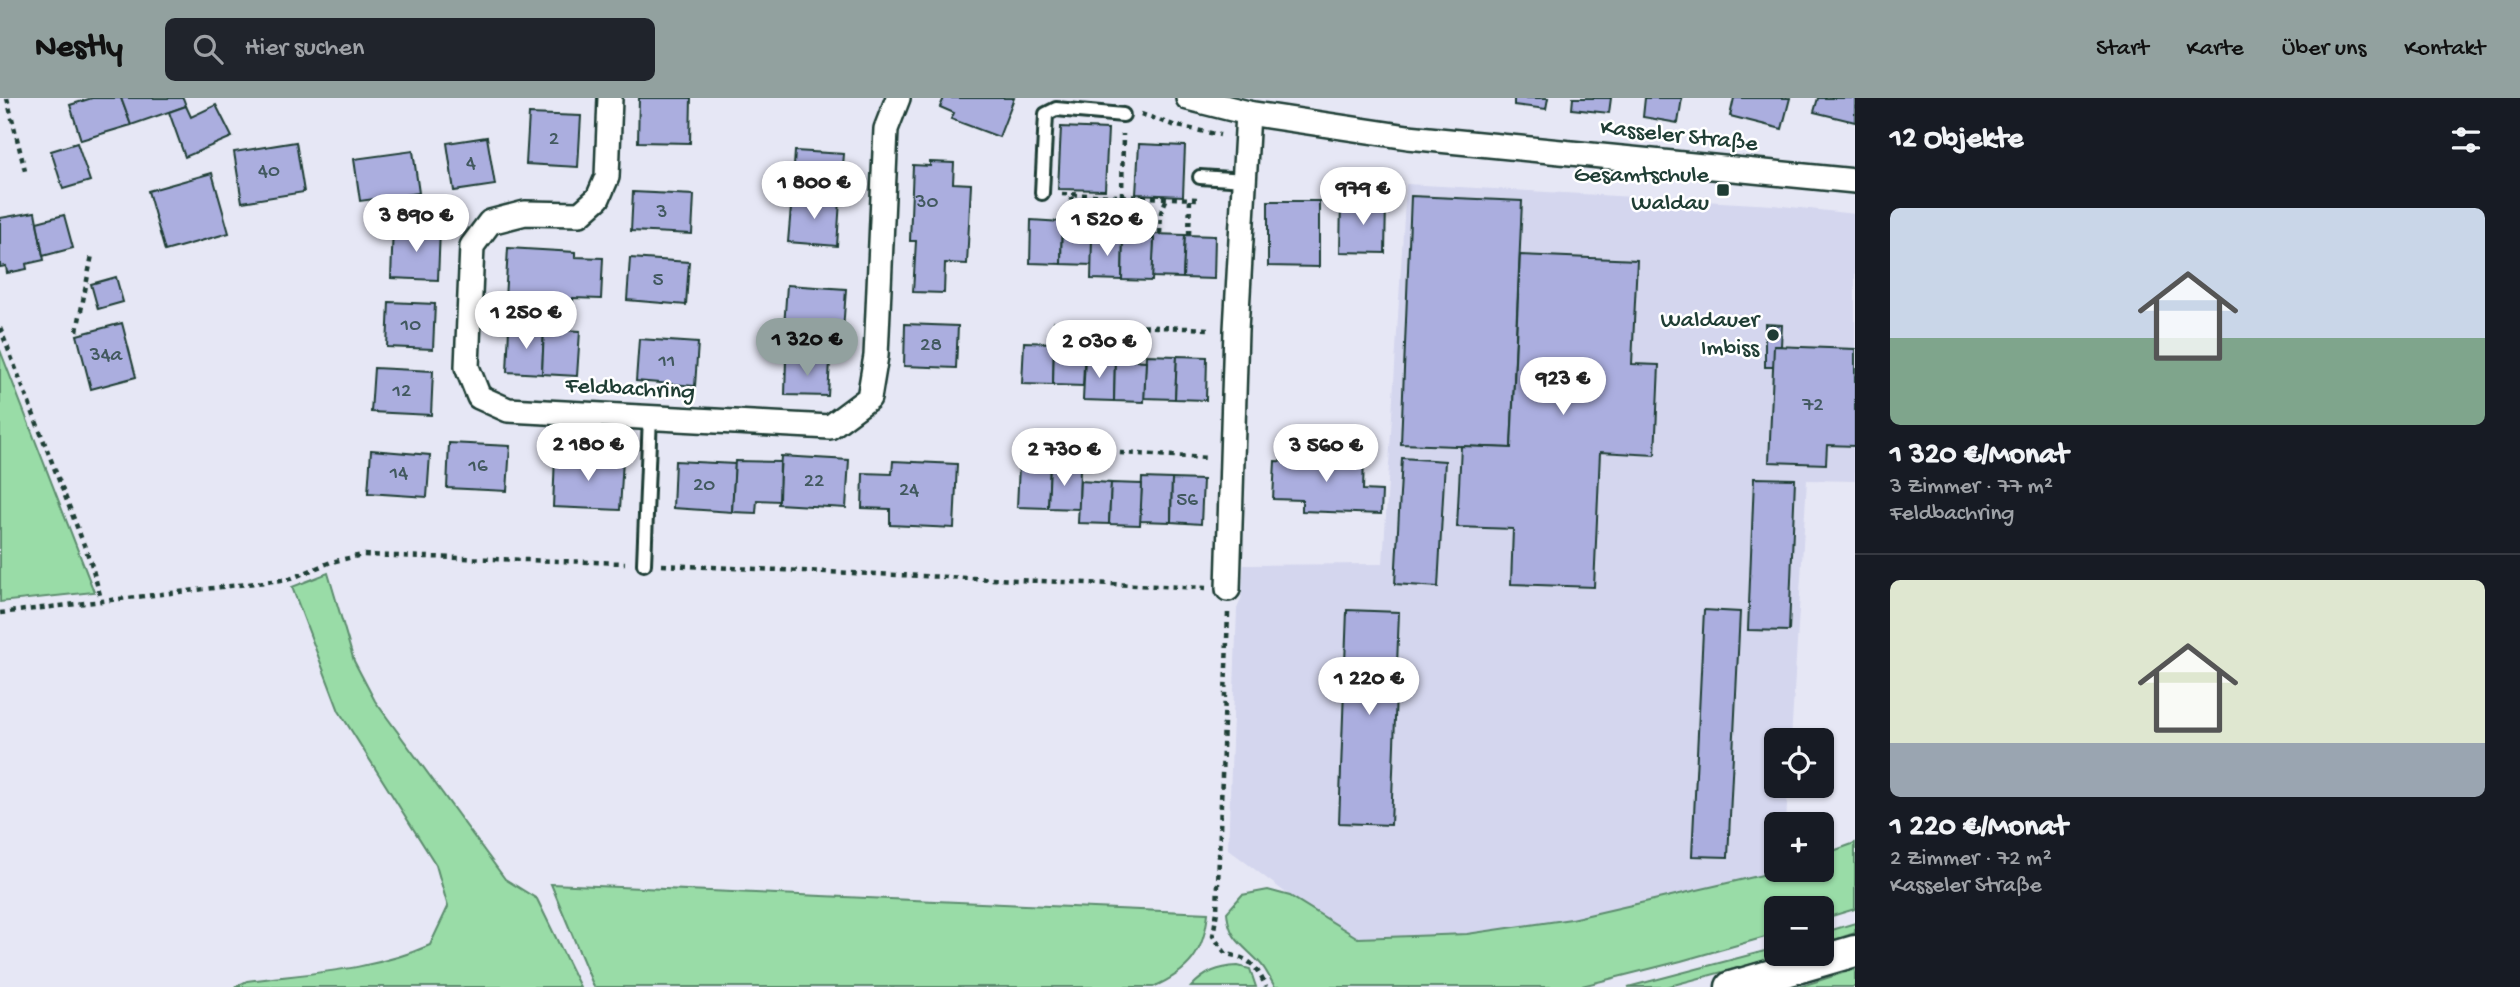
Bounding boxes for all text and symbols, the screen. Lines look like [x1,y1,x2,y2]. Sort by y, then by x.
search box [165,18,655,81]
text: Nestly [35,30,123,68]
icon: search [189,30,227,68]
text: Hier suchen [245,34,364,65]
text: Start [2096,35,2148,64]
text: Karte [2186,35,2244,64]
text: Über uns [2282,35,2366,64]
text: Kontakt [2404,35,2485,64]
street label: Kasseler Straße [1599,114,1760,160]
icon: filters [2447,121,2485,159]
text: 12 Objekte [1890,123,2023,158]
house number: 2 [549,128,559,153]
house number: 4 [466,152,476,177]
house number: 40 [258,160,280,185]
pin: 1 800 € [749,162,879,221]
place label: Gesamtschule Waldau [1574,162,1710,219]
pin: 979 € [1314,167,1412,227]
text: 1 800 € [778,170,850,197]
text: 979 € [1336,176,1390,203]
marker: Gesamtschule Waldau [1715,182,1731,198]
house number: 30 [915,191,938,216]
pin: 3 890 € [351,194,481,254]
pin: 1 520 € [1042,198,1172,258]
house number: 3 [656,201,667,226]
text: 3 890 € [379,203,453,230]
text: 1 520 € [1072,207,1142,234]
icon: home [2125,253,2251,379]
house number: 5 [652,269,664,294]
pin: 1 250 € [461,292,591,351]
text: 1 250 € [491,300,561,327]
place label: Waldauer Imbiss [1660,307,1762,364]
house number: 10 [400,314,421,339]
pin: 1 320 € [742,318,872,378]
pin: 2 030 € [1034,320,1164,380]
text: 1 320 € [772,327,842,354]
marker: Waldauer Imbiss [1765,327,1781,343]
text: 2 030 € [1062,329,1136,356]
house number: 28 [920,334,942,359]
house number: 34a [89,344,124,369]
house number: 11 [658,350,675,375]
pin: 923 € [1514,358,1612,417]
text: 923 € [1536,366,1590,393]
street label: Feldbachring [563,372,696,408]
house number: 12 [392,380,411,405]
house number: 72 [1801,394,1824,419]
pin: 2 180 € [523,424,653,483]
pin: 3 560 € [1261,424,1391,484]
pin: 2 730 € [999,428,1129,488]
text: 2 180 € [553,432,623,459]
text: 3 560 € [1289,433,1363,460]
text: 2 730 € [1028,437,1100,464]
text: 1 320 €/Monat [1890,439,2068,474]
house number: 16 [467,455,488,480]
house number: 14 [389,462,408,487]
house number: 22 [804,470,824,495]
house number: 20 [693,474,715,499]
text: 3 Zimmer · 77 m² [1890,474,2053,501]
house number: 24 [899,479,919,504]
house number: 56 [1176,489,1198,514]
text: Feldbachring [1890,501,2014,528]
icon: home [2125,625,2251,751]
pin: 1 220 € [1304,658,1434,717]
text: 1 220 € [1334,666,1404,693]
map controls [1764,728,1834,966]
button: locate [1764,728,1834,798]
text: 1 220 €/Monat [1890,811,2067,846]
button: + [1764,812,1834,882]
text: 2 Zimmer · 72 m² [1890,846,2052,873]
text: Kasseler Straße [1890,873,2042,900]
button: − [1764,896,1834,966]

